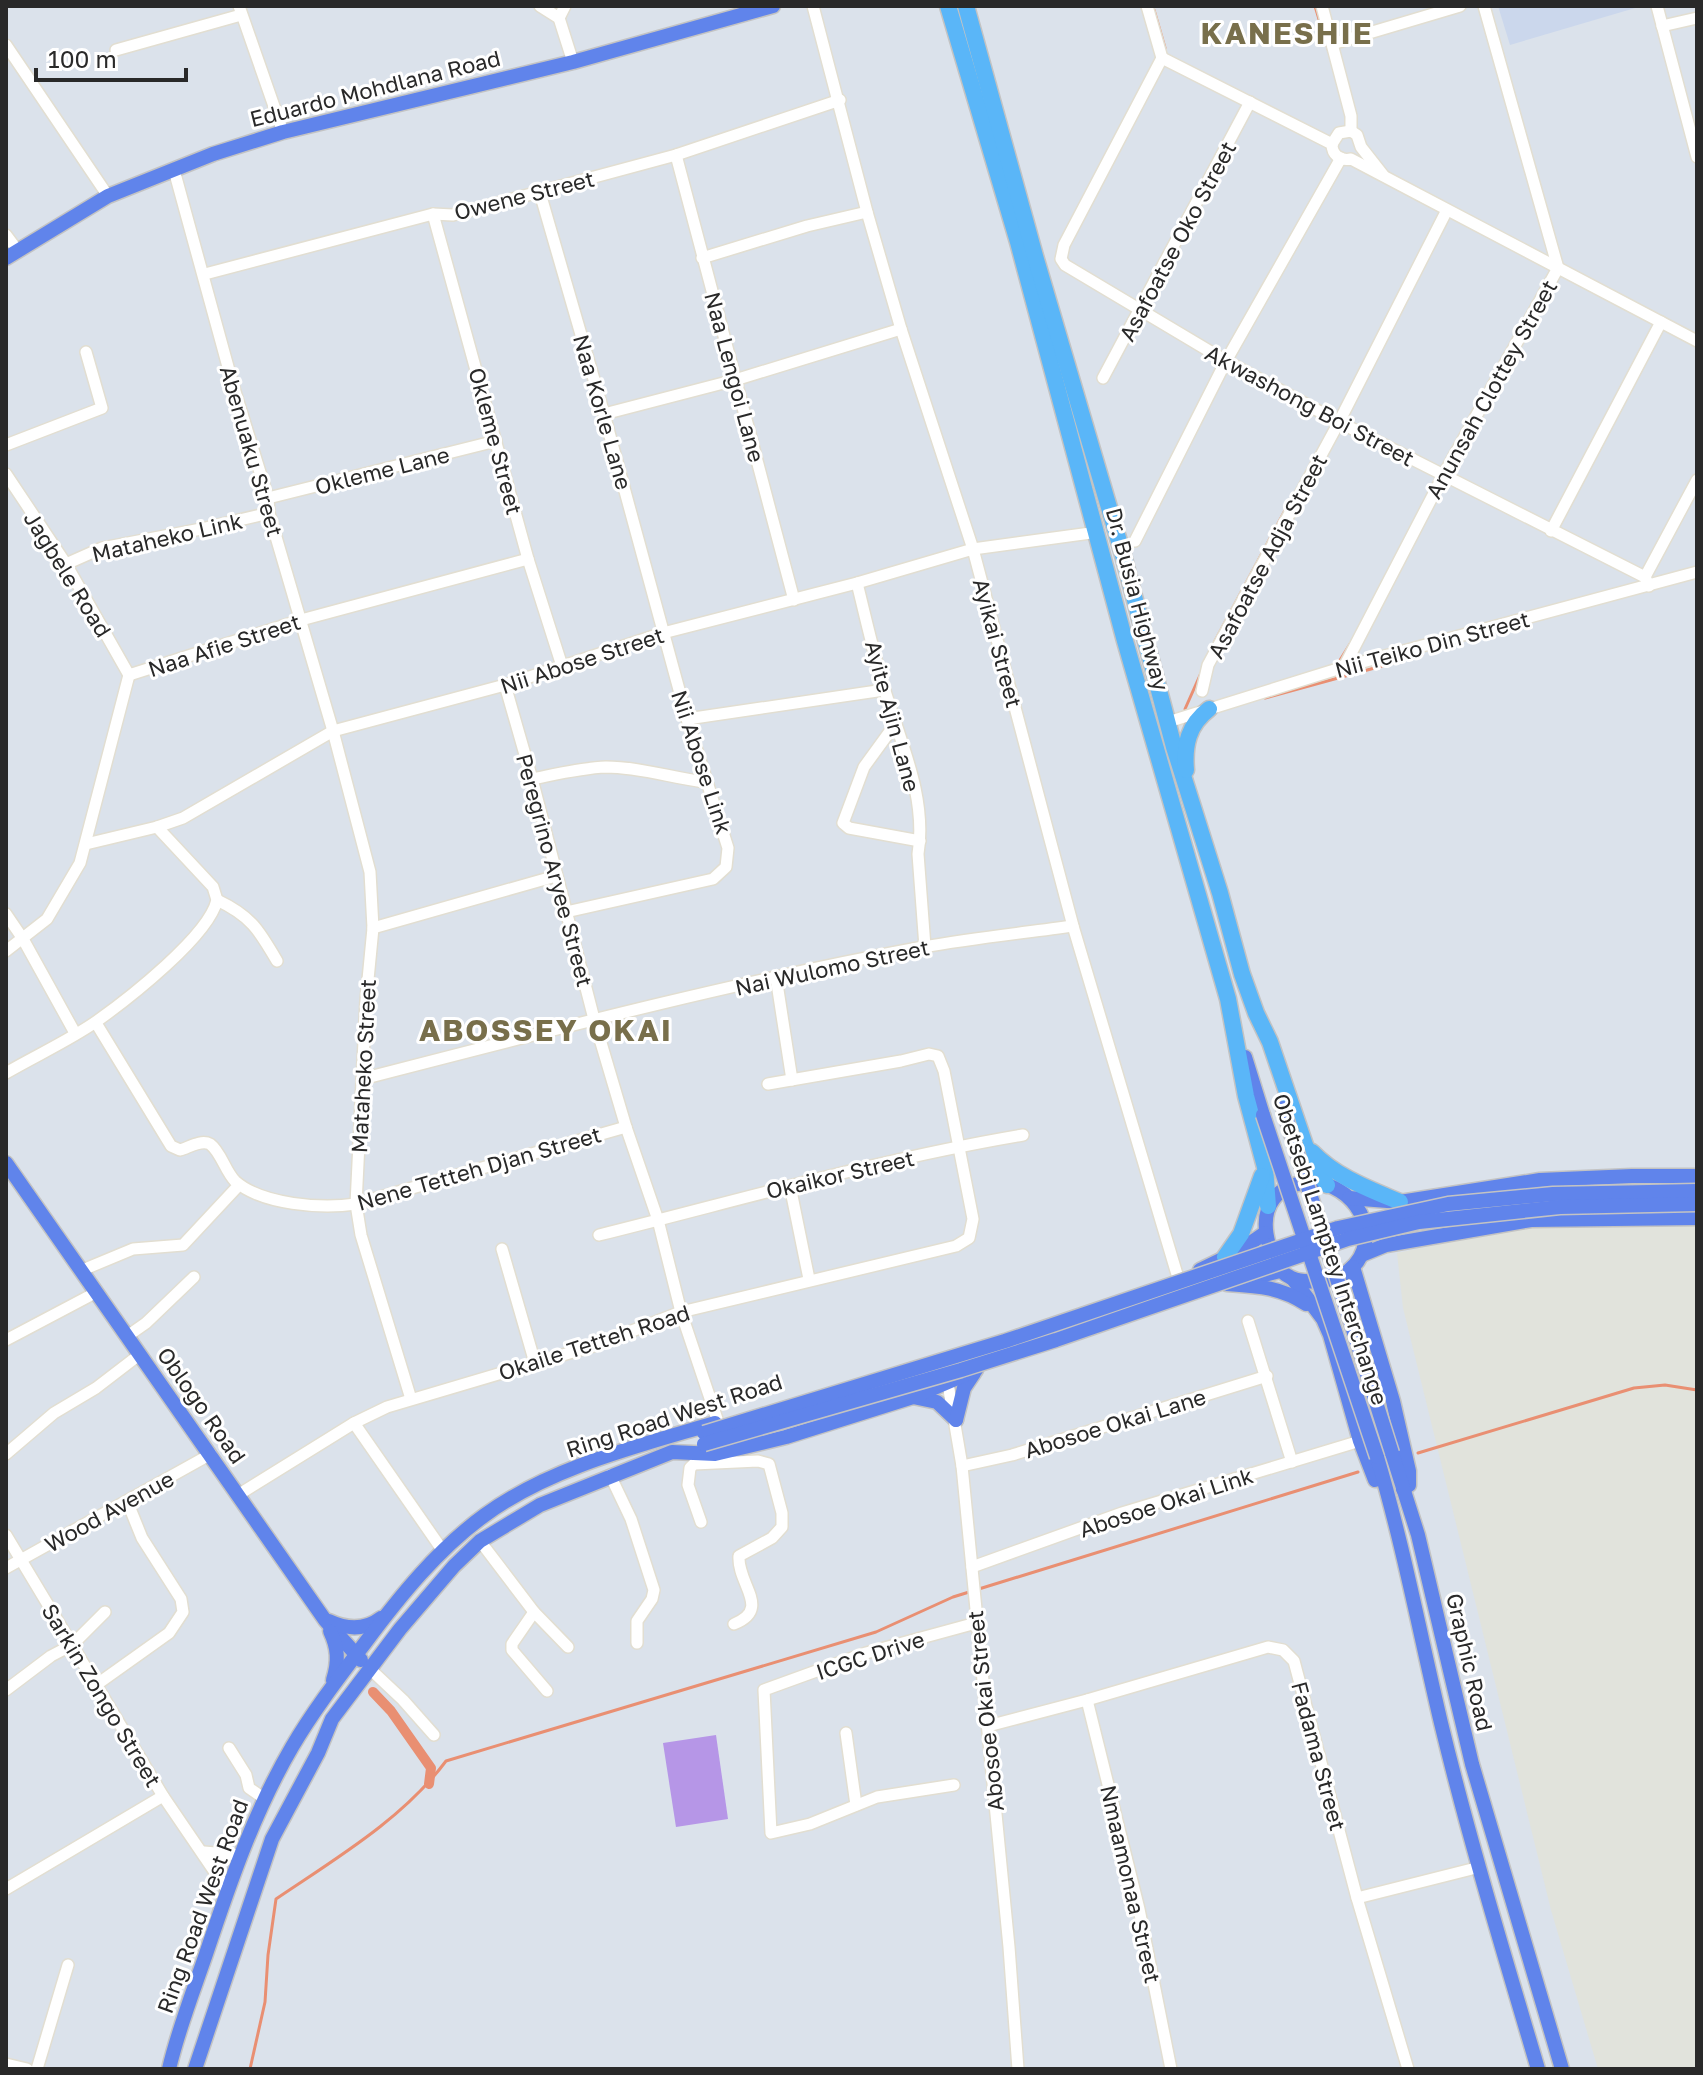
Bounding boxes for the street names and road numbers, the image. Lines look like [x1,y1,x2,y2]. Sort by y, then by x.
street label: Eduardo Mohdlana Road [247,44,503,132]
street label: Asafoatse Oko Street [1113,136,1241,346]
street label: Owene Street [451,165,597,225]
street label: Anunsah Clottey Street [1420,275,1562,503]
street label: Naa Lengoi Lane [699,289,771,465]
street label: Naa Korle Lane [568,331,638,493]
street label: Akwashong Boi Street [1201,338,1419,472]
street label: Abenuaku Street [215,362,289,540]
street label: Okleme Street [463,365,529,517]
street label: Okleme Lane [312,440,452,500]
street label: Asafoatse Adja Street [1202,449,1332,663]
street label: Dr. Busia Highway [1101,505,1175,693]
street label: Jagbele Road [19,506,117,642]
street label: Mataheko Link [89,507,245,567]
street label: Ayikai Street [968,575,1028,711]
street label: Nii Teiko Din Street [1332,605,1532,683]
street label: Naa Afie Street [144,608,304,682]
street label: Nii Abose Street [497,621,667,699]
street label: Ayite Ajin Lane [860,637,926,795]
street label: Nii Abose Link [666,687,738,837]
street label: Peregrino Aryee Street [511,750,599,990]
street label: Nai Wulomo Street [732,933,932,1001]
street label: Mataheko Street [345,978,381,1154]
street label: Obetsebi Lamptey Interchange [1268,1090,1394,1408]
street label: Nene Tetteh Djan Street [354,1120,604,1216]
street label: Okaikor Street [763,1144,917,1204]
street label: Okaile Tetteh Road [495,1298,693,1386]
street label: Oblogo Road [152,1342,252,1468]
street label: Ring Road West Road [563,1367,785,1463]
street label: Abosoe Okai Lane [1021,1383,1209,1463]
street label: Abosoe Okai Link [1076,1461,1256,1543]
street label: Wood Avenue [40,1464,178,1558]
street label: Graphic Road [1441,1590,1499,1734]
street label: Sarkin Zongo Street [37,1598,167,1792]
street label: Abosoe Okai Street [961,1609,1009,1813]
street label: ICGC Drive [812,1625,928,1685]
street label: Fadama Street [1286,1678,1352,1834]
street label: Nmaamonaa Street [1095,1782,1167,1986]
street label: Ring Road West Road [151,1795,253,2017]

